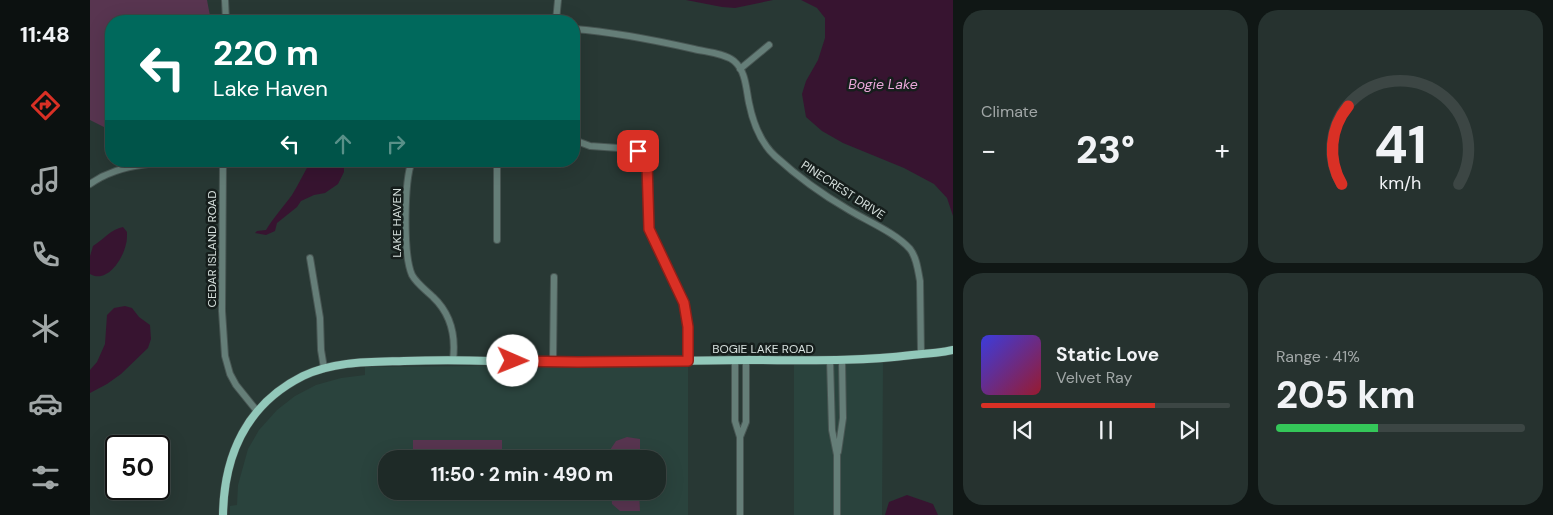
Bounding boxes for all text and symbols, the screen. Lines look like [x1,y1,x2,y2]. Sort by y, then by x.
text: 11:48 [20,20,70,49]
text: 220 m [213,30,319,76]
icon: left [130,35,195,100]
text: Lake Haven [213,74,328,103]
water label: Bogie Lake [848,75,918,93]
icon: directions [28,88,63,123]
text: Climate [981,101,1038,122]
text: 41 [1374,111,1427,179]
text: 23° [1076,125,1135,175]
icon: left [276,130,304,158]
icon: ahead [329,130,357,158]
icon: right [382,130,410,158]
pin [617,130,659,172]
text: − [981,132,996,169]
text: + [1215,132,1230,169]
icon: arrive [624,137,652,165]
street label: PINECREST DRIVE [798,157,888,223]
icon: music [28,163,63,198]
text: km/h [1379,171,1422,195]
street label: LAKE HAVEN [389,188,405,258]
street label: CEDAR ISLAND ROAD [204,190,220,308]
icon: phone [28,237,63,272]
icon: climate [28,311,63,346]
position arrow [486,334,538,386]
street label: BOGIE LAKE ROAD [712,341,814,357]
text: Static Love [1056,342,1159,367]
text: Range · 41% [1276,346,1360,367]
text: Velvet Ray [1056,367,1132,388]
text: 205 km [1276,370,1415,420]
icon: car [28,386,63,421]
icon: previous [1009,416,1037,444]
icon: pause [1092,416,1120,444]
icon: next [1175,416,1203,444]
speed limit sign: 50 [105,435,170,500]
icon: filters [28,460,63,495]
text: 11:50 · 2 min · 490 m [431,462,613,487]

